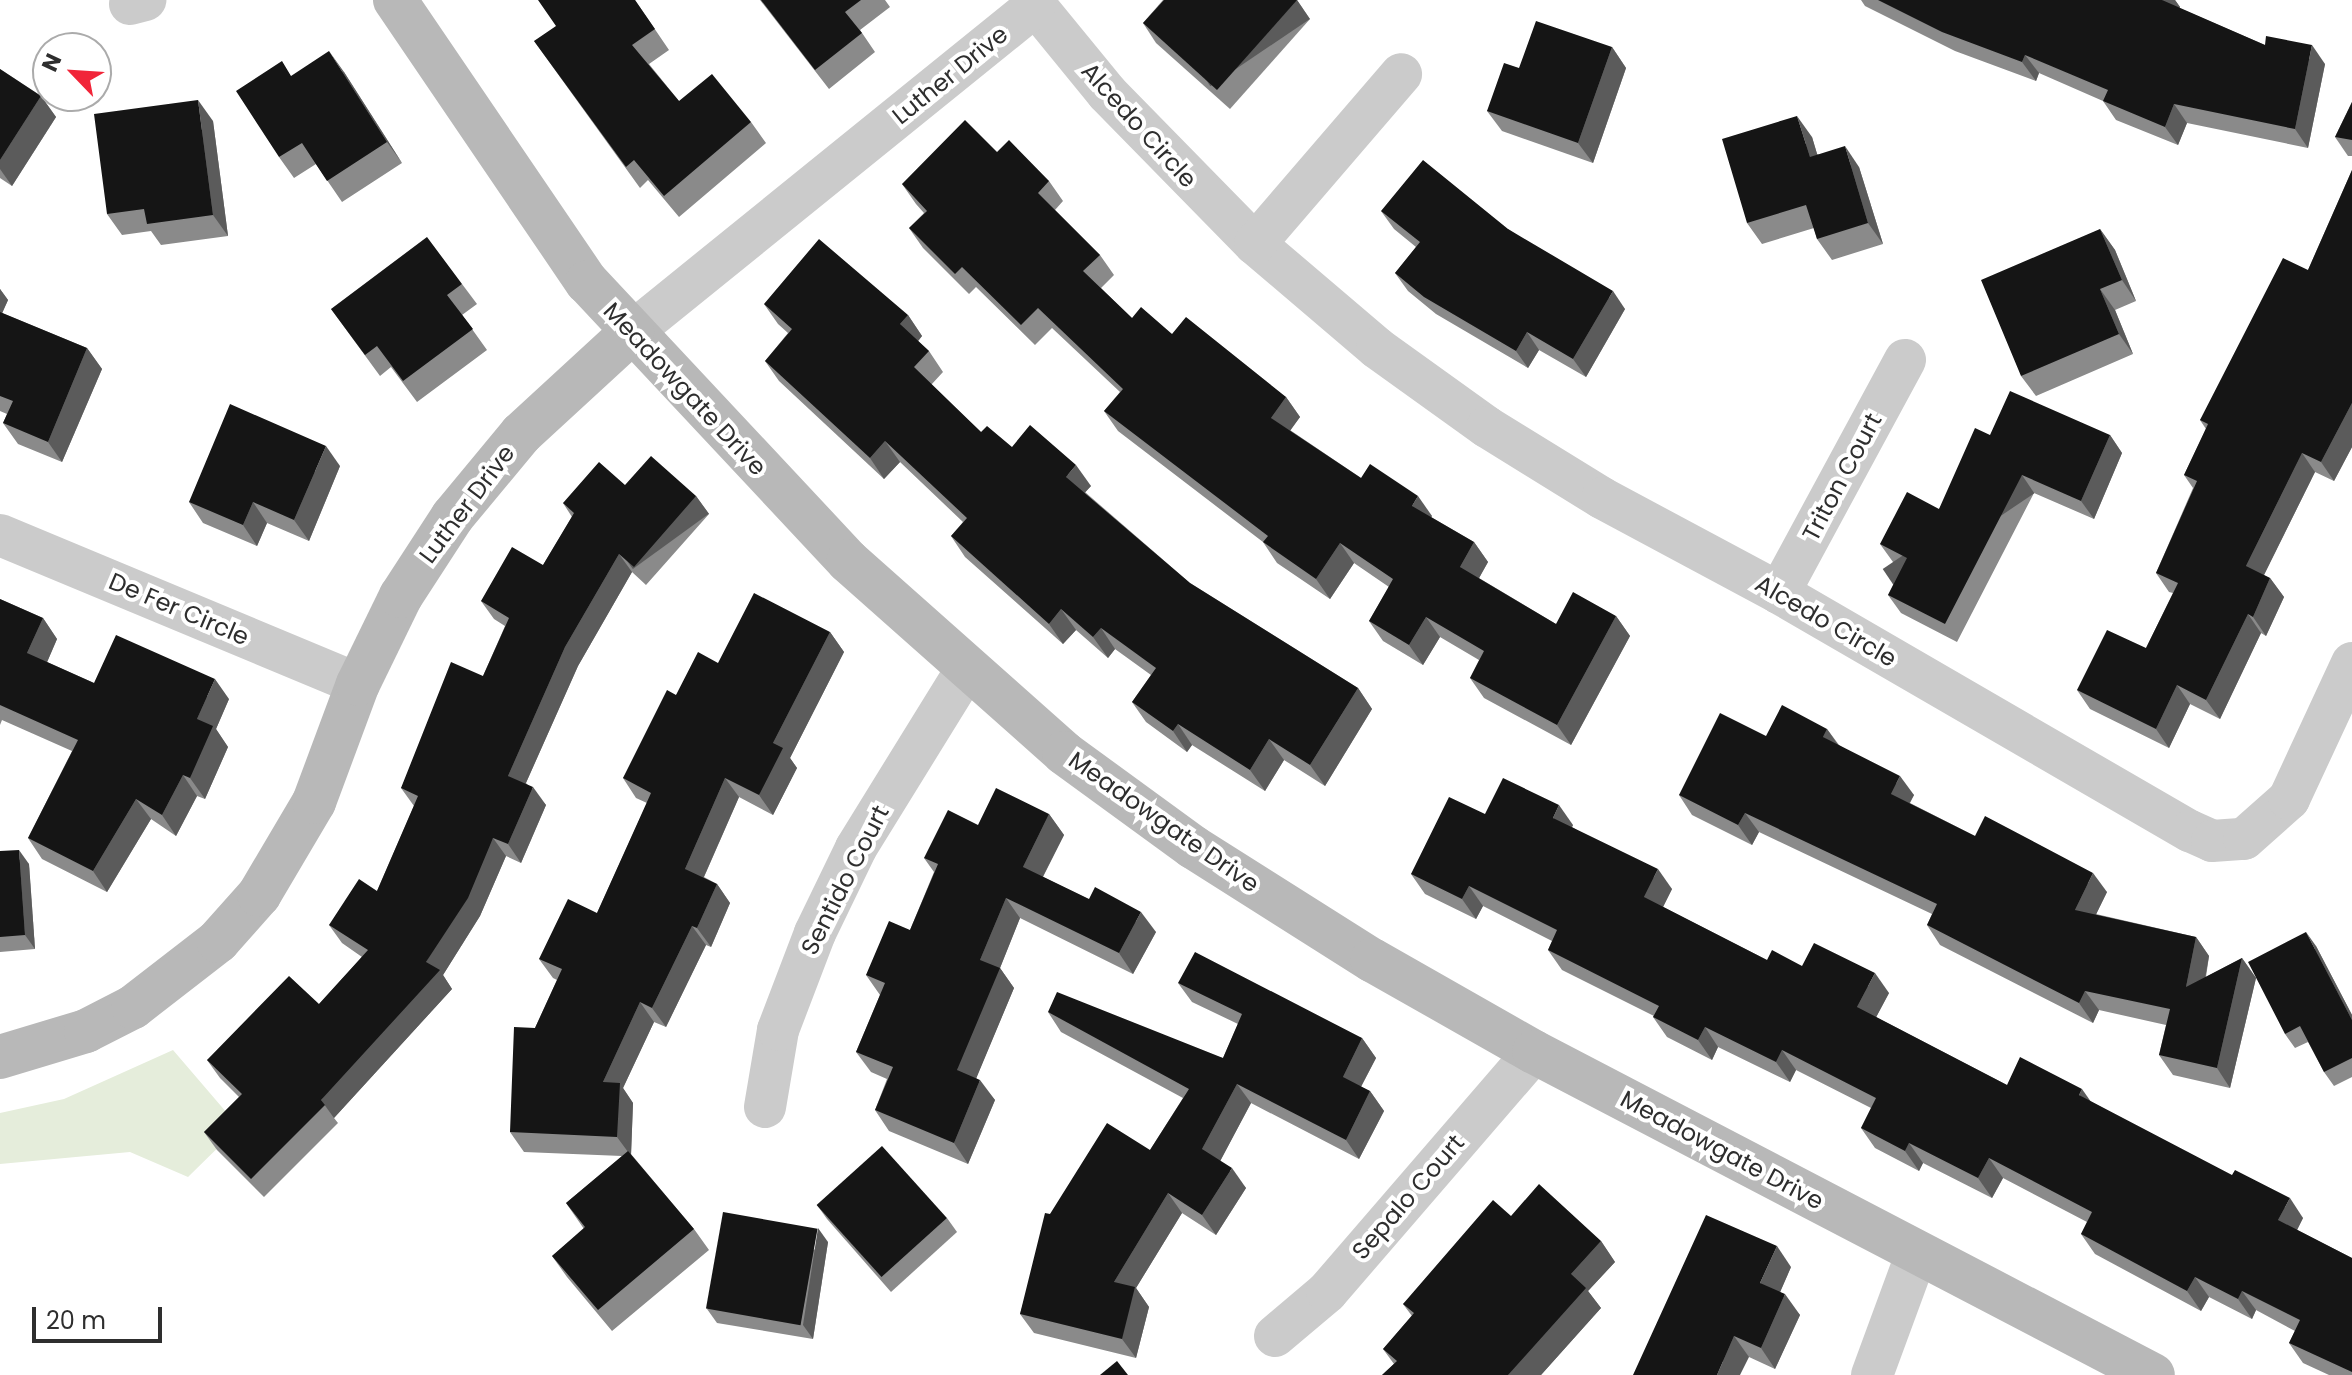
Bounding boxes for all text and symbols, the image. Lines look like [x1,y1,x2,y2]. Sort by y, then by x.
street label: Luther Drive [886,20,1014,130]
north arrow [32,32,112,112]
text: N [34,48,69,77]
street label: Alcedo Circle [1075,57,1203,193]
street label: Meadowgate Drive [598,297,772,481]
street label: Triton Court [1796,408,1888,546]
street label: Luther Drive [413,439,521,569]
street label: De Fer Circle [105,567,253,651]
street label: Alcedo Circle [1750,569,1902,673]
street label: Meadowgate Drive [1063,745,1265,899]
street label: Sentido Court [795,800,895,960]
street label: Meadowgate Drive [1616,1084,1828,1216]
street label: Sepalo Court [1346,1129,1470,1265]
scale bar [36,1291,166,1341]
text: 20 m [46,1304,106,1337]

